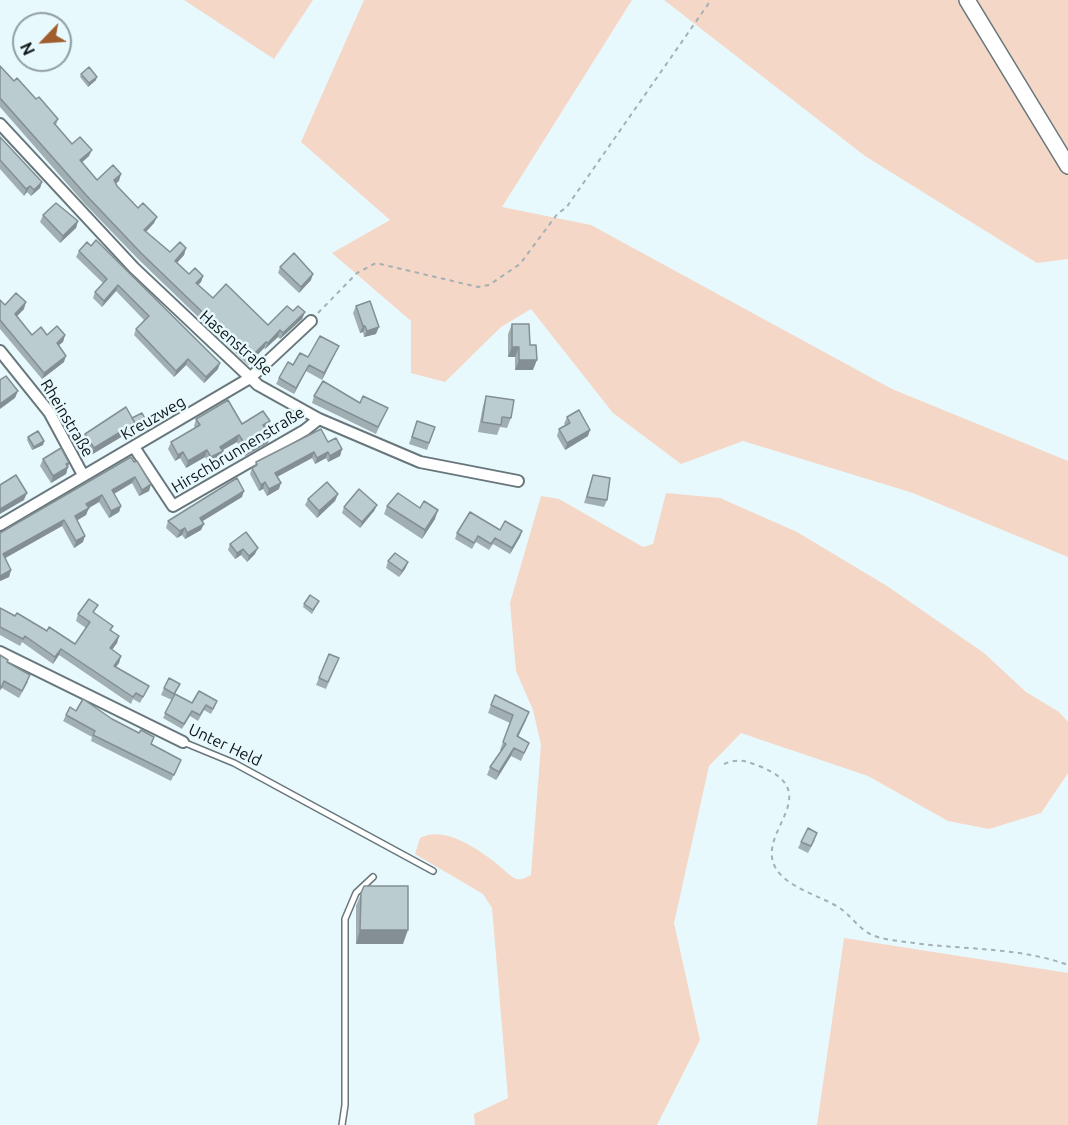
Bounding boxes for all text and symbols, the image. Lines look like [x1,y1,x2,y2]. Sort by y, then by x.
north arrow [12,12,72,72]
text: N [17,40,38,58]
street label: Hasenstraße [196,306,276,380]
street label: Rheinstraße [36,376,98,460]
street label: Kreuzweg [117,392,189,444]
street label: Hirschbrunnenstraße [168,403,308,497]
street label: Unter Held [185,720,265,770]

